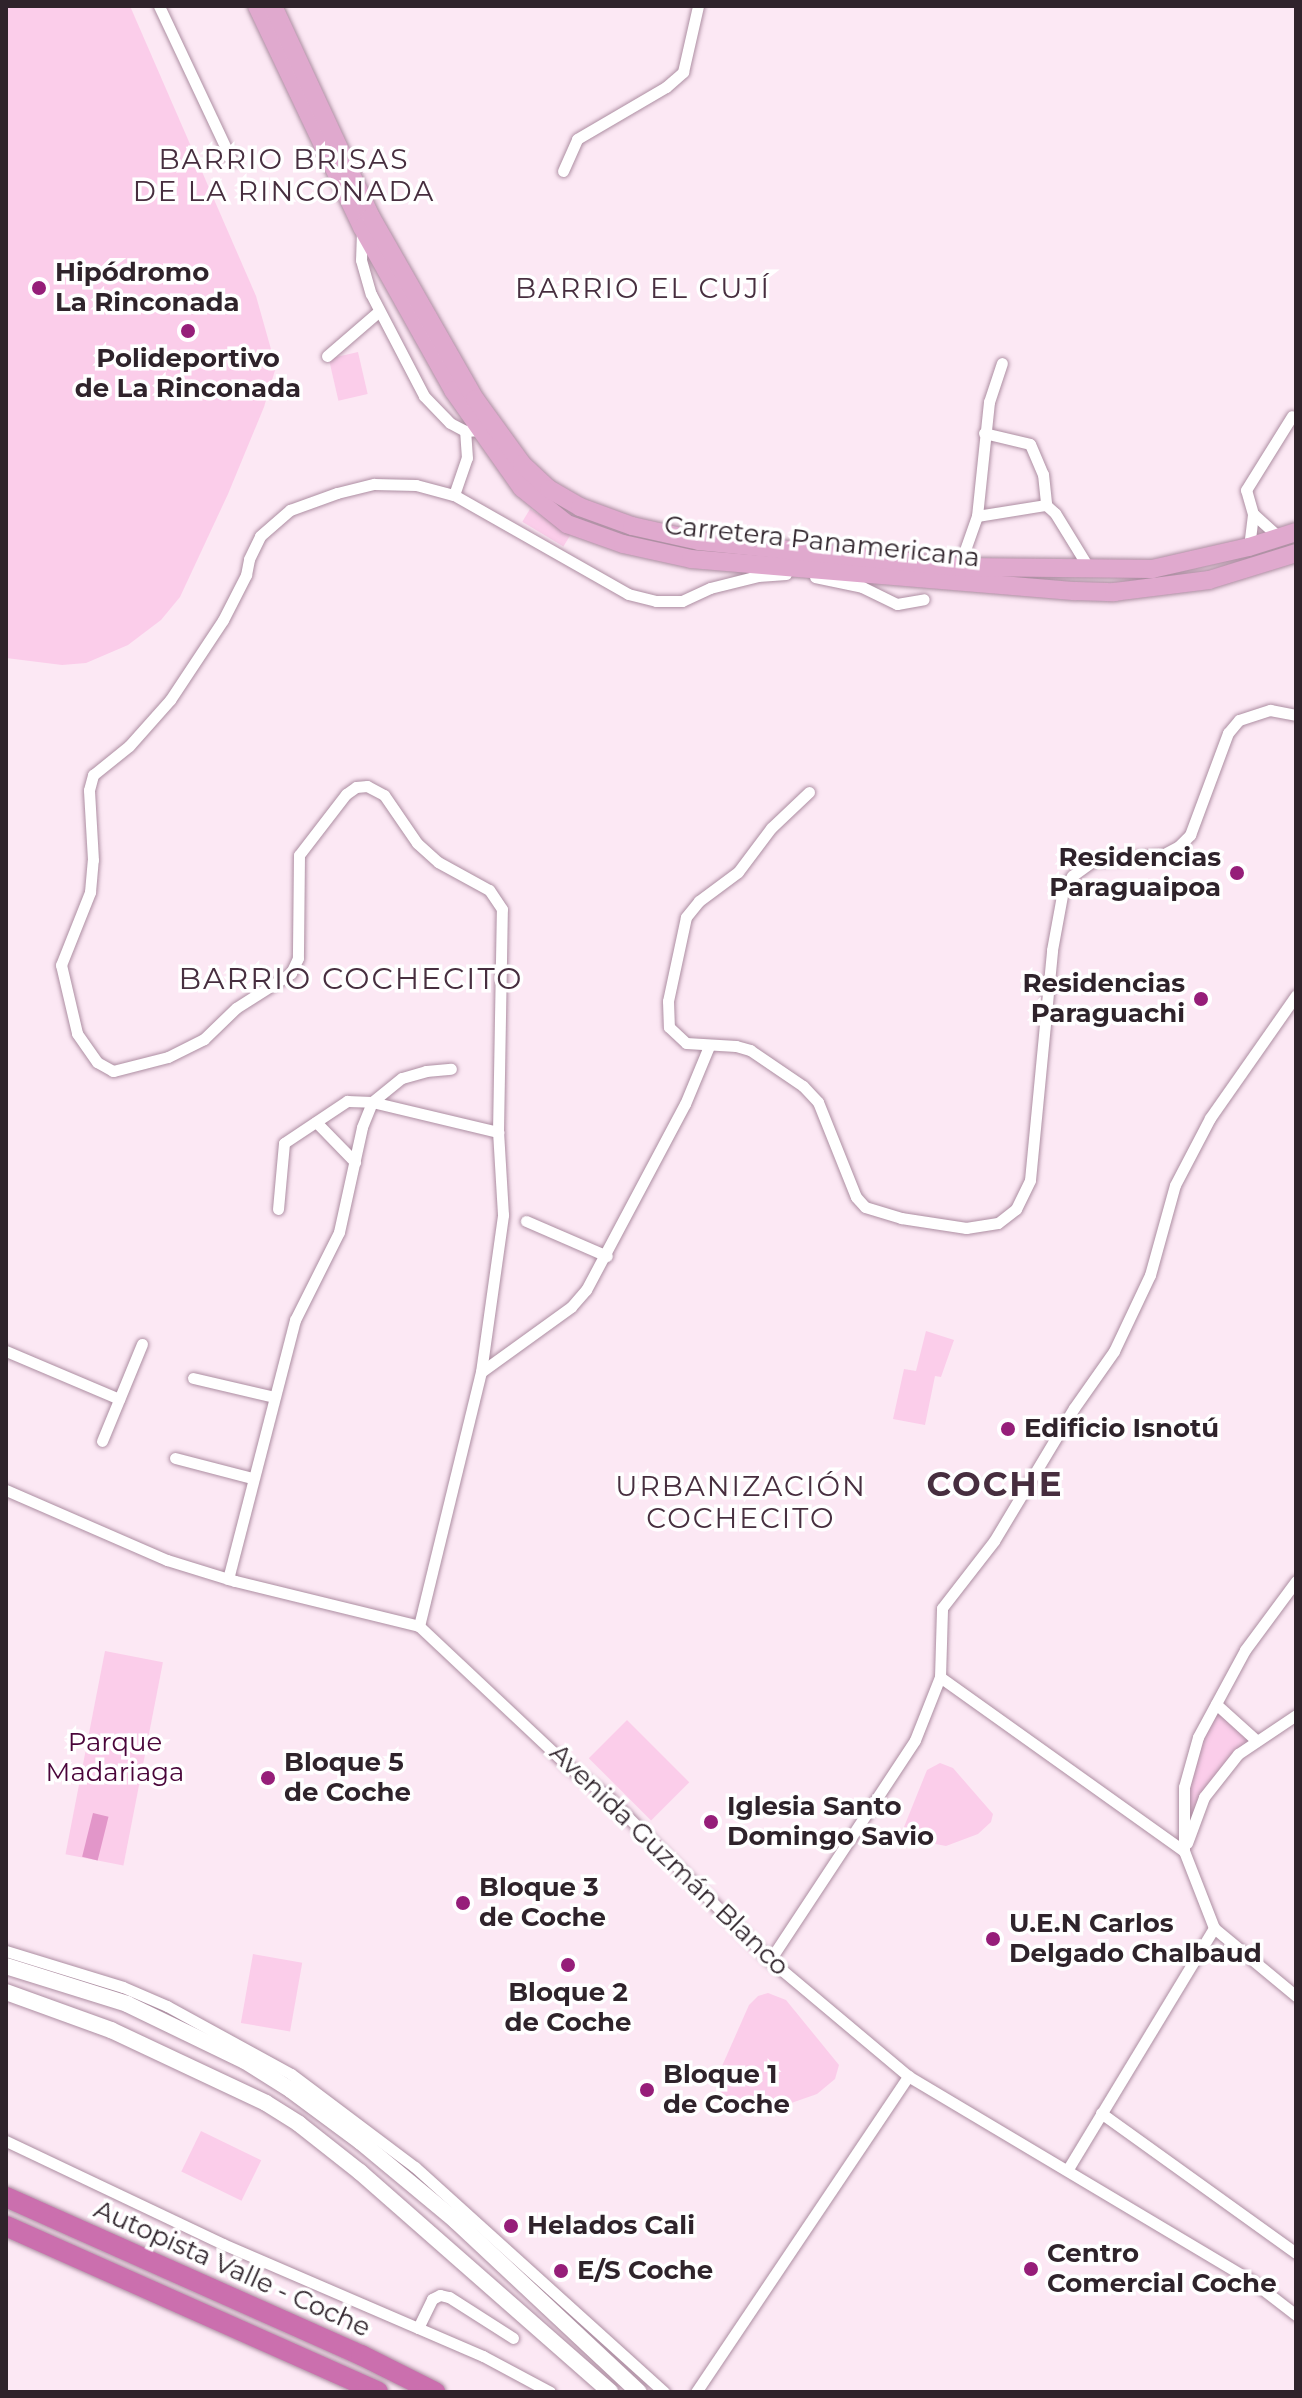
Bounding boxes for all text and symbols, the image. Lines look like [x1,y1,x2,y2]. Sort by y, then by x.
district label: BARRIO BRISAS DE LA RINCONADA [133,142,435,208]
place label: Hipódromo La Rinconada [55,257,240,318]
district label: BARRIO EL CUJÍ [515,271,771,305]
marker: Hipódromo La Rinconada [30,279,48,297]
marker: Polideportivo de La Rinconada [179,322,197,340]
place label: Polideportivo de La Rinconada [75,343,301,404]
street label: Carretera Panamericana [663,510,981,574]
place label: Residencias Paraguaipoa [1049,842,1221,904]
marker: Residencias Paraguaipoa [1228,864,1246,882]
district label: BARRIO COCHECITO [179,961,523,997]
place label: Residencias Paraguachi [1022,968,1185,1030]
marker: Residencias Paraguachi [1192,990,1210,1008]
place label: Edificio Isnotú [1024,1413,1219,1445]
marker: Edificio Isnotú [999,1420,1017,1438]
district label: COCHE [926,1465,1064,1505]
district label: URBANIZACIÓN COCHECITO [615,1469,867,1535]
park label: Parque Madariaga [46,1727,184,1788]
street label: Avenida Guzmán Blanco [543,1738,795,1982]
place label: Bloque 5 de Coche [284,1747,411,1808]
marker: Bloque 5 de Coche [259,1769,277,1787]
place label: Iglesia Santo Domingo Savio [727,1791,934,1852]
marker: Iglesia Santo Domingo Savio [702,1813,720,1831]
place label: Bloque 3 de Coche [479,1872,606,1934]
marker: Bloque 3 de Coche [454,1894,472,1912]
place label: U.E.N Carlos Delgado Chalbaud [1009,1908,1262,1970]
marker: U.E.N Carlos Delgado Chalbaud [984,1930,1002,1948]
marker: Bloque 2 de Coche [559,1956,577,1974]
place label: Bloque 2 de Coche [505,1977,631,2038]
place label: Bloque 1 de Coche [663,2059,790,2120]
marker: Bloque 1 de Coche [638,2081,656,2099]
street label: Autopista Valle - Coche [89,2194,375,2344]
place label: Helados Cali [527,2210,695,2242]
marker: Helados Cali [502,2217,520,2235]
place label: Centro Comercial Coche [1047,2238,1277,2300]
place label: E/S Coche [577,2255,713,2287]
marker: Centro Comercial Coche [1022,2260,1040,2278]
marker: E/S Coche [552,2262,570,2280]

